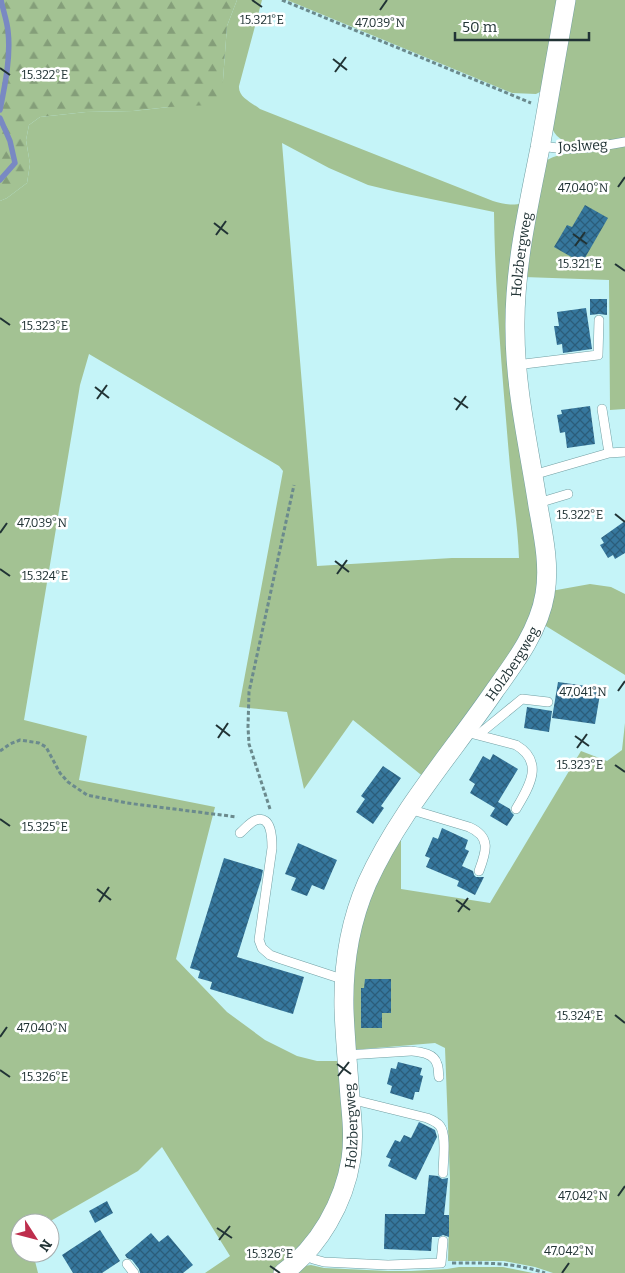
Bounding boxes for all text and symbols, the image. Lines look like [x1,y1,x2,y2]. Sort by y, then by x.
scale bar [455,10,589,42]
text: 15.321°E [240,13,284,27]
text: 47.039°N [355,16,405,30]
text: 50 m [462,18,498,36]
text: 15.322°E [22,68,68,82]
street label: Joslweg [557,136,608,156]
text: 47.040°N [558,181,609,195]
street label: Holzbergweg [507,210,536,298]
text: 15.321°E [558,257,602,271]
text: 15.323°E [22,319,68,333]
text: 15.322°E [557,508,603,522]
text: 47.039°N [17,516,67,530]
text: 15.324°E [22,569,68,583]
street label: Holzbergweg [482,623,542,704]
text: 47.041°N [559,685,607,699]
text: 15.323°E [557,758,603,772]
text: 15.325°E [22,820,68,834]
text: 15.324°E [557,1009,603,1023]
text: 47.040°N [17,1021,68,1035]
text: 15.326°E [22,1070,68,1084]
street label: Holzbergweg [340,1083,361,1170]
text: 47.042°N [558,1189,608,1203]
north arrow [10,1213,60,1263]
text: N [35,1236,55,1255]
text: 47.042°N [544,1244,594,1258]
text: 15.326°E [247,1247,293,1261]

